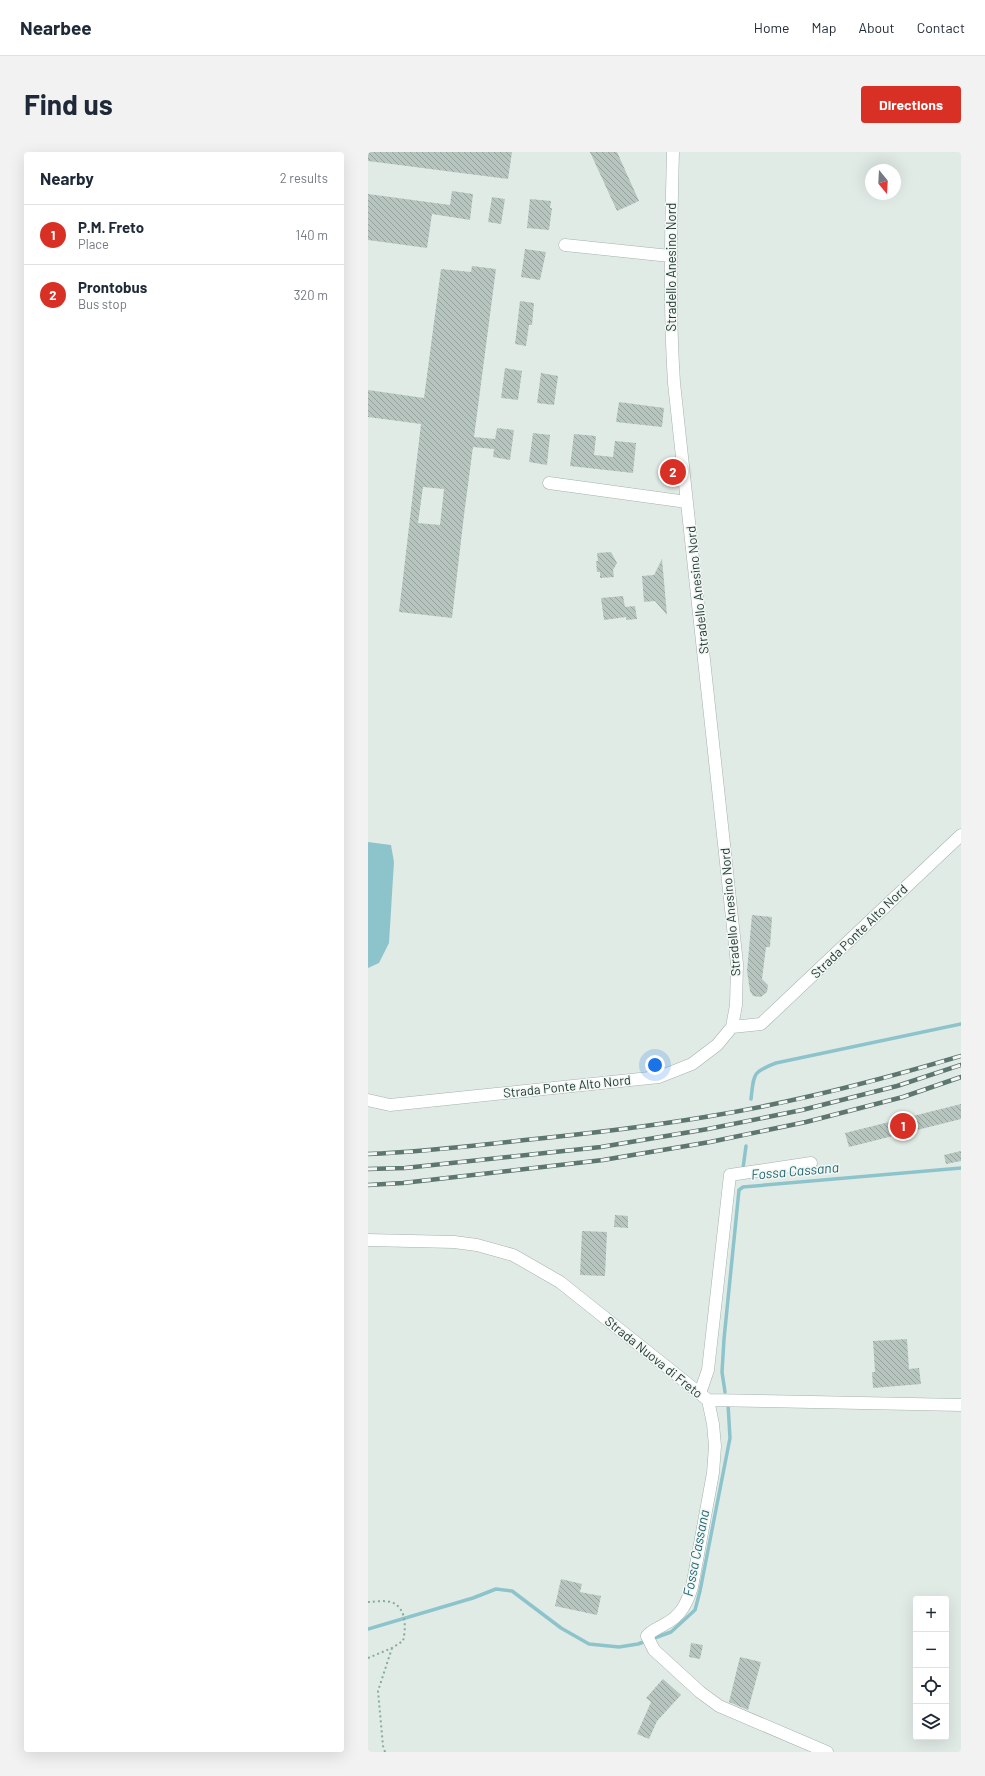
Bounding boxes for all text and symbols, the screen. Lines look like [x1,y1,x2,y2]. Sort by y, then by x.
text: Nearbee [20,16,92,39]
text: Home [754,19,790,36]
text: Map [812,19,836,36]
text: About [858,19,895,36]
text: Contact [917,19,965,36]
button: Directions [861,86,961,123]
text: Find us [24,87,113,121]
north arrow [865,164,901,200]
text: Nearby [40,168,94,188]
text: 2 results [280,170,328,186]
street label: Stradello Anesino Nord [663,203,679,331]
text: P.M. Freto [78,218,144,236]
text: 1 [51,227,55,243]
text: 140 m [296,227,328,243]
text: Place [78,236,109,252]
text: Prontobus [78,278,147,296]
text: 2 [49,287,57,303]
text: 320 m [294,287,328,303]
text: Bus stop [78,296,127,312]
pin: 2 [660,457,686,487]
street label: Stradello Anesino Nord [682,525,712,655]
street label: Stradello Anesino Nord [716,847,744,977]
street label: Strada Ponte Alto Nord [807,881,911,981]
your location [645,1055,665,1075]
street label: Strada Ponte Alto Nord [502,1071,632,1101]
pin: 1 [890,1111,916,1141]
water label: Fossa Cassana [750,1158,840,1183]
street label: Strada Nuova di Freto [602,1313,706,1401]
water label: Fossa Cassana [679,1508,712,1598]
map controls [913,1596,949,1740]
button: + [913,1596,949,1632]
button: − [913,1632,949,1668]
button: locate [913,1668,949,1704]
button: layers [913,1704,949,1740]

